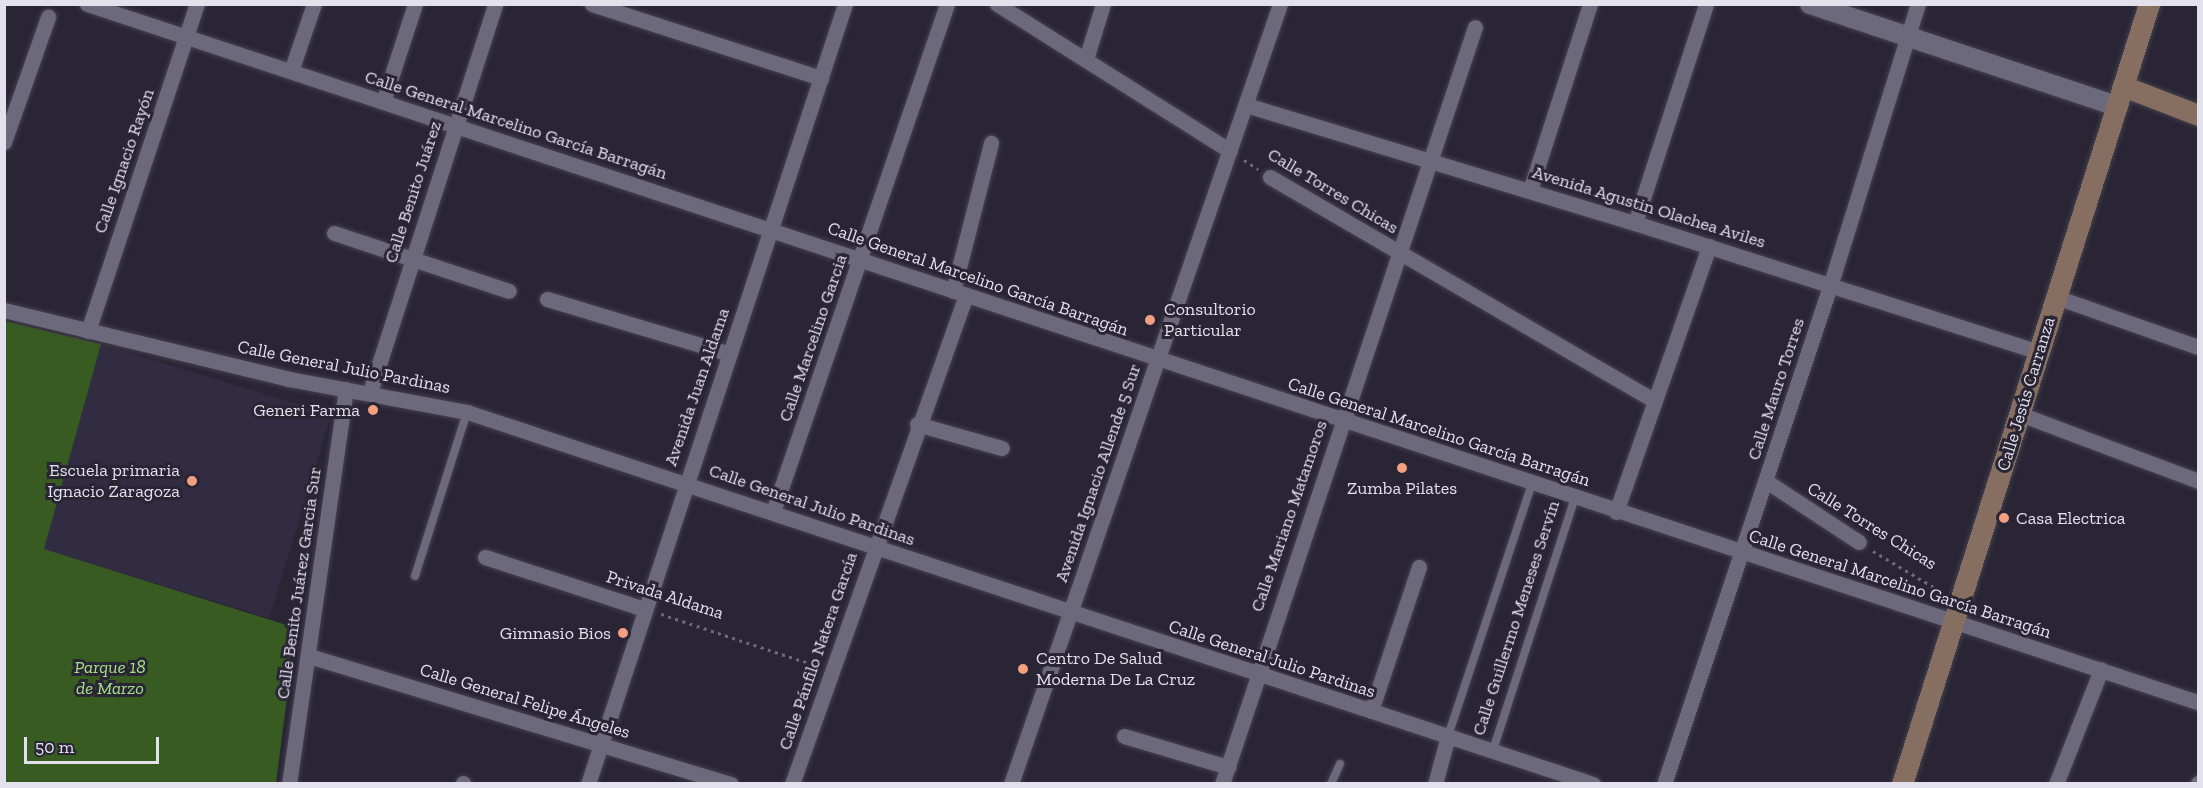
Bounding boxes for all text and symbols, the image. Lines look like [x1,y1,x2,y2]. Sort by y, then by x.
street label: Calle General Marcelino García Barragán [362,66,670,184]
street label: Calle Ignacio Rayón [89,86,159,236]
street label: Calle Benito Juárez [380,118,446,266]
street label: Calle Torres Chicas [1264,143,1402,239]
street label: Avenida Agustin Olachea Aviles [1529,161,1769,253]
street label: Calle General Marcelino García Barragán [825,217,1131,341]
street label: Calle Marcelino Garcia [774,252,852,424]
place label: Consultorio Particular [1164,299,1256,342]
street label: Avenida Juan Aldama [660,305,734,469]
marker: Consultorio Particular [1141,311,1159,329]
street label: Calle Jesús Carranza [1992,314,2060,474]
street label: Calle Mauro Torres [1743,315,1809,463]
street label: Calle General Julio Pardinas [236,336,452,398]
street label: Avenida Ignacio Allende 5 Sur [1050,361,1146,585]
street label: Calle General Marcelino García Barragán [1285,373,1593,491]
place label: Generi Farma [253,399,360,421]
marker: Generi Farma [364,401,382,419]
street label: Calle Mariano Matamoros [1246,417,1332,615]
place label: Escuela primaria Ignacio Zaragoza [48,460,180,502]
street label: Calle General Julio Pardinas [706,460,918,550]
marker: Zumba Pilates [1395,461,1409,475]
street label: Calle Benito Juárez Garcia Sur [272,465,326,701]
marker: Escuela primaria Ignacio Zaragoza [185,474,199,488]
place label: Zumba Pilates [1347,477,1457,499]
street label: Calle Torres Chicas [1803,477,1941,575]
street label: Calle Guillermo Meneses Servín [1468,498,1564,738]
place label: Casa Electrica [2016,507,2125,529]
marker: Casa Electrica [1997,511,2011,525]
street label: Calle General Marcelino García Barragán [1746,525,2054,643]
street label: Calle Pánfilo Natera García [774,549,862,753]
street label: Privada Aldama [603,566,727,624]
street label: Calle General Julio Pardinas [1166,615,1378,703]
place label: Gimnasio Bios [500,622,611,644]
marker: Gimnasio Bios [616,626,630,640]
place label: Centro De Salud Moderna De La Cruz [1036,648,1195,690]
park label: Parque 18 de Marzo [74,657,146,700]
street label: Calle General Felipe Ángeles [417,659,633,743]
marker: Centro De Salud Moderna De La Cruz [1014,660,1032,678]
scale bar [27,725,162,763]
text: 50 m [35,736,74,758]

